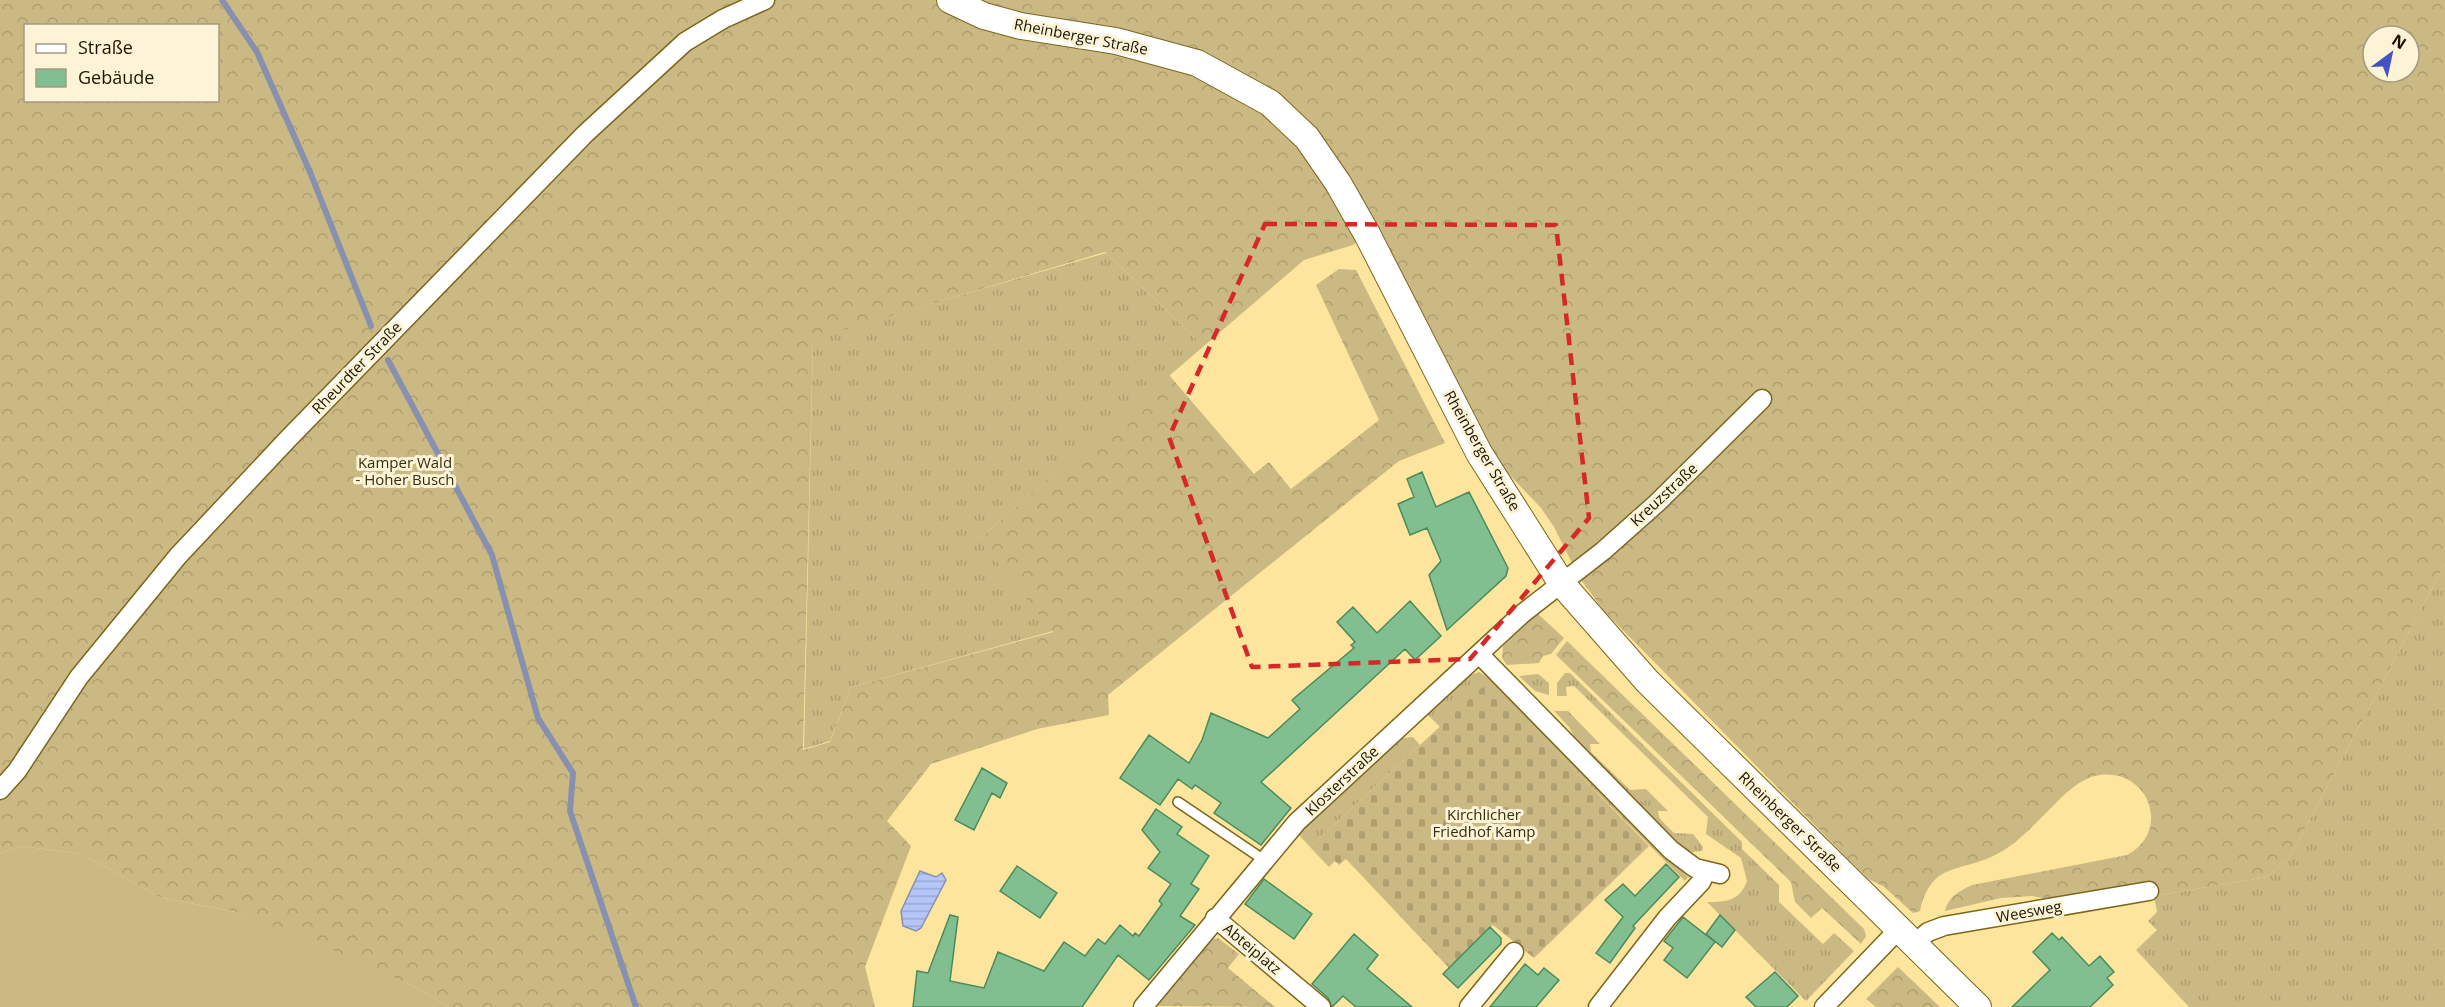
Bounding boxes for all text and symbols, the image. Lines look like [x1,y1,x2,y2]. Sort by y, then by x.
street label: Rheinberger Straße [1013,13,1150,59]
legend [24,24,219,102]
north arrow [2361,24,2421,84]
text: N [2388,29,2411,54]
text: Straße [78,35,133,59]
text: Gebäude [78,65,154,89]
street label: Rheurdter Straße [307,317,405,418]
street label: Rheinberger Straße [1440,387,1526,514]
park label: Kamper Wald - Hoher Busch [356,452,454,489]
street label: Kreuzstraße [1626,458,1701,530]
street label: Klosterstraße [1300,741,1382,820]
street label: Rheinberger Straße [1735,767,1847,876]
park label: Kirchlicher Friedhof Kamp [1432,804,1536,841]
street label: Weesweg [1995,895,2063,927]
street label: Abteiplatz [1219,918,1286,978]

